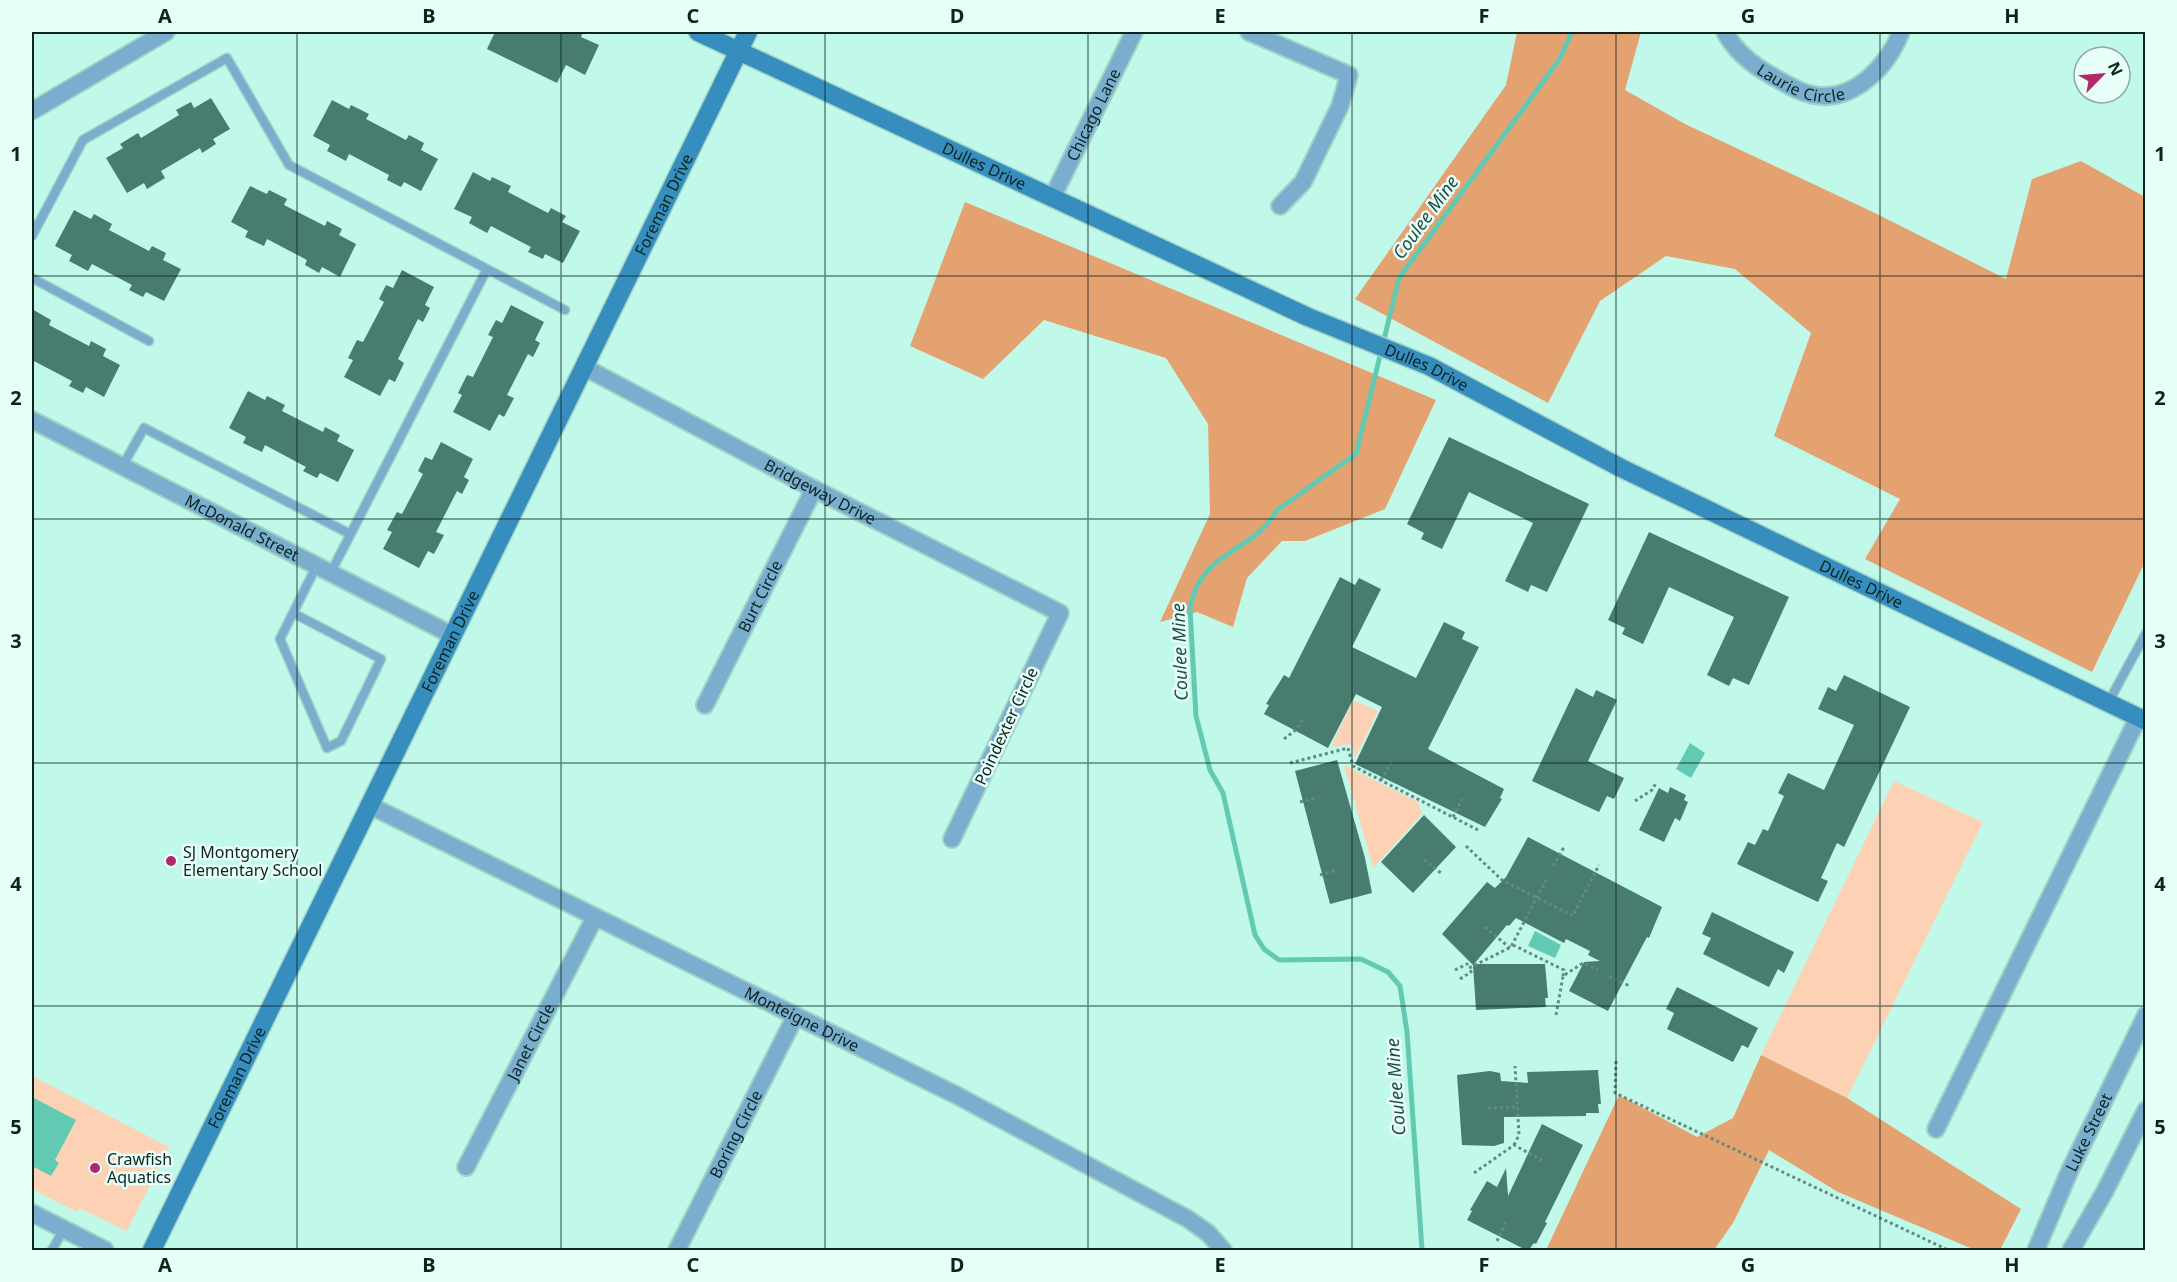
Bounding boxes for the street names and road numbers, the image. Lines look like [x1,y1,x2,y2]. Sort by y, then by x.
street label: Laurie Circle [1753,59,1847,107]
street label: Chicago Lane [1061,65,1125,165]
street label: Dulles Drive [939,137,1030,195]
street label: Foreman Drive [629,150,698,259]
street label: Dulles Drive [1381,338,1472,396]
street label: Bridgeway Drive [760,454,880,530]
street label: McDonald Street [181,489,303,566]
street label: Dulles Drive [1816,554,1907,613]
street label: Burt Circle [733,556,787,636]
street label: Foreman Drive [416,586,484,696]
street label: Poindexter Circle [969,664,1043,788]
street label: Monteigne Drive [741,981,863,1057]
street label: Janet Circle [501,999,560,1086]
street label: Foreman Drive [202,1023,271,1132]
street label: Boring Circle [704,1086,767,1182]
street label: Luke Street [2060,1089,2117,1175]

